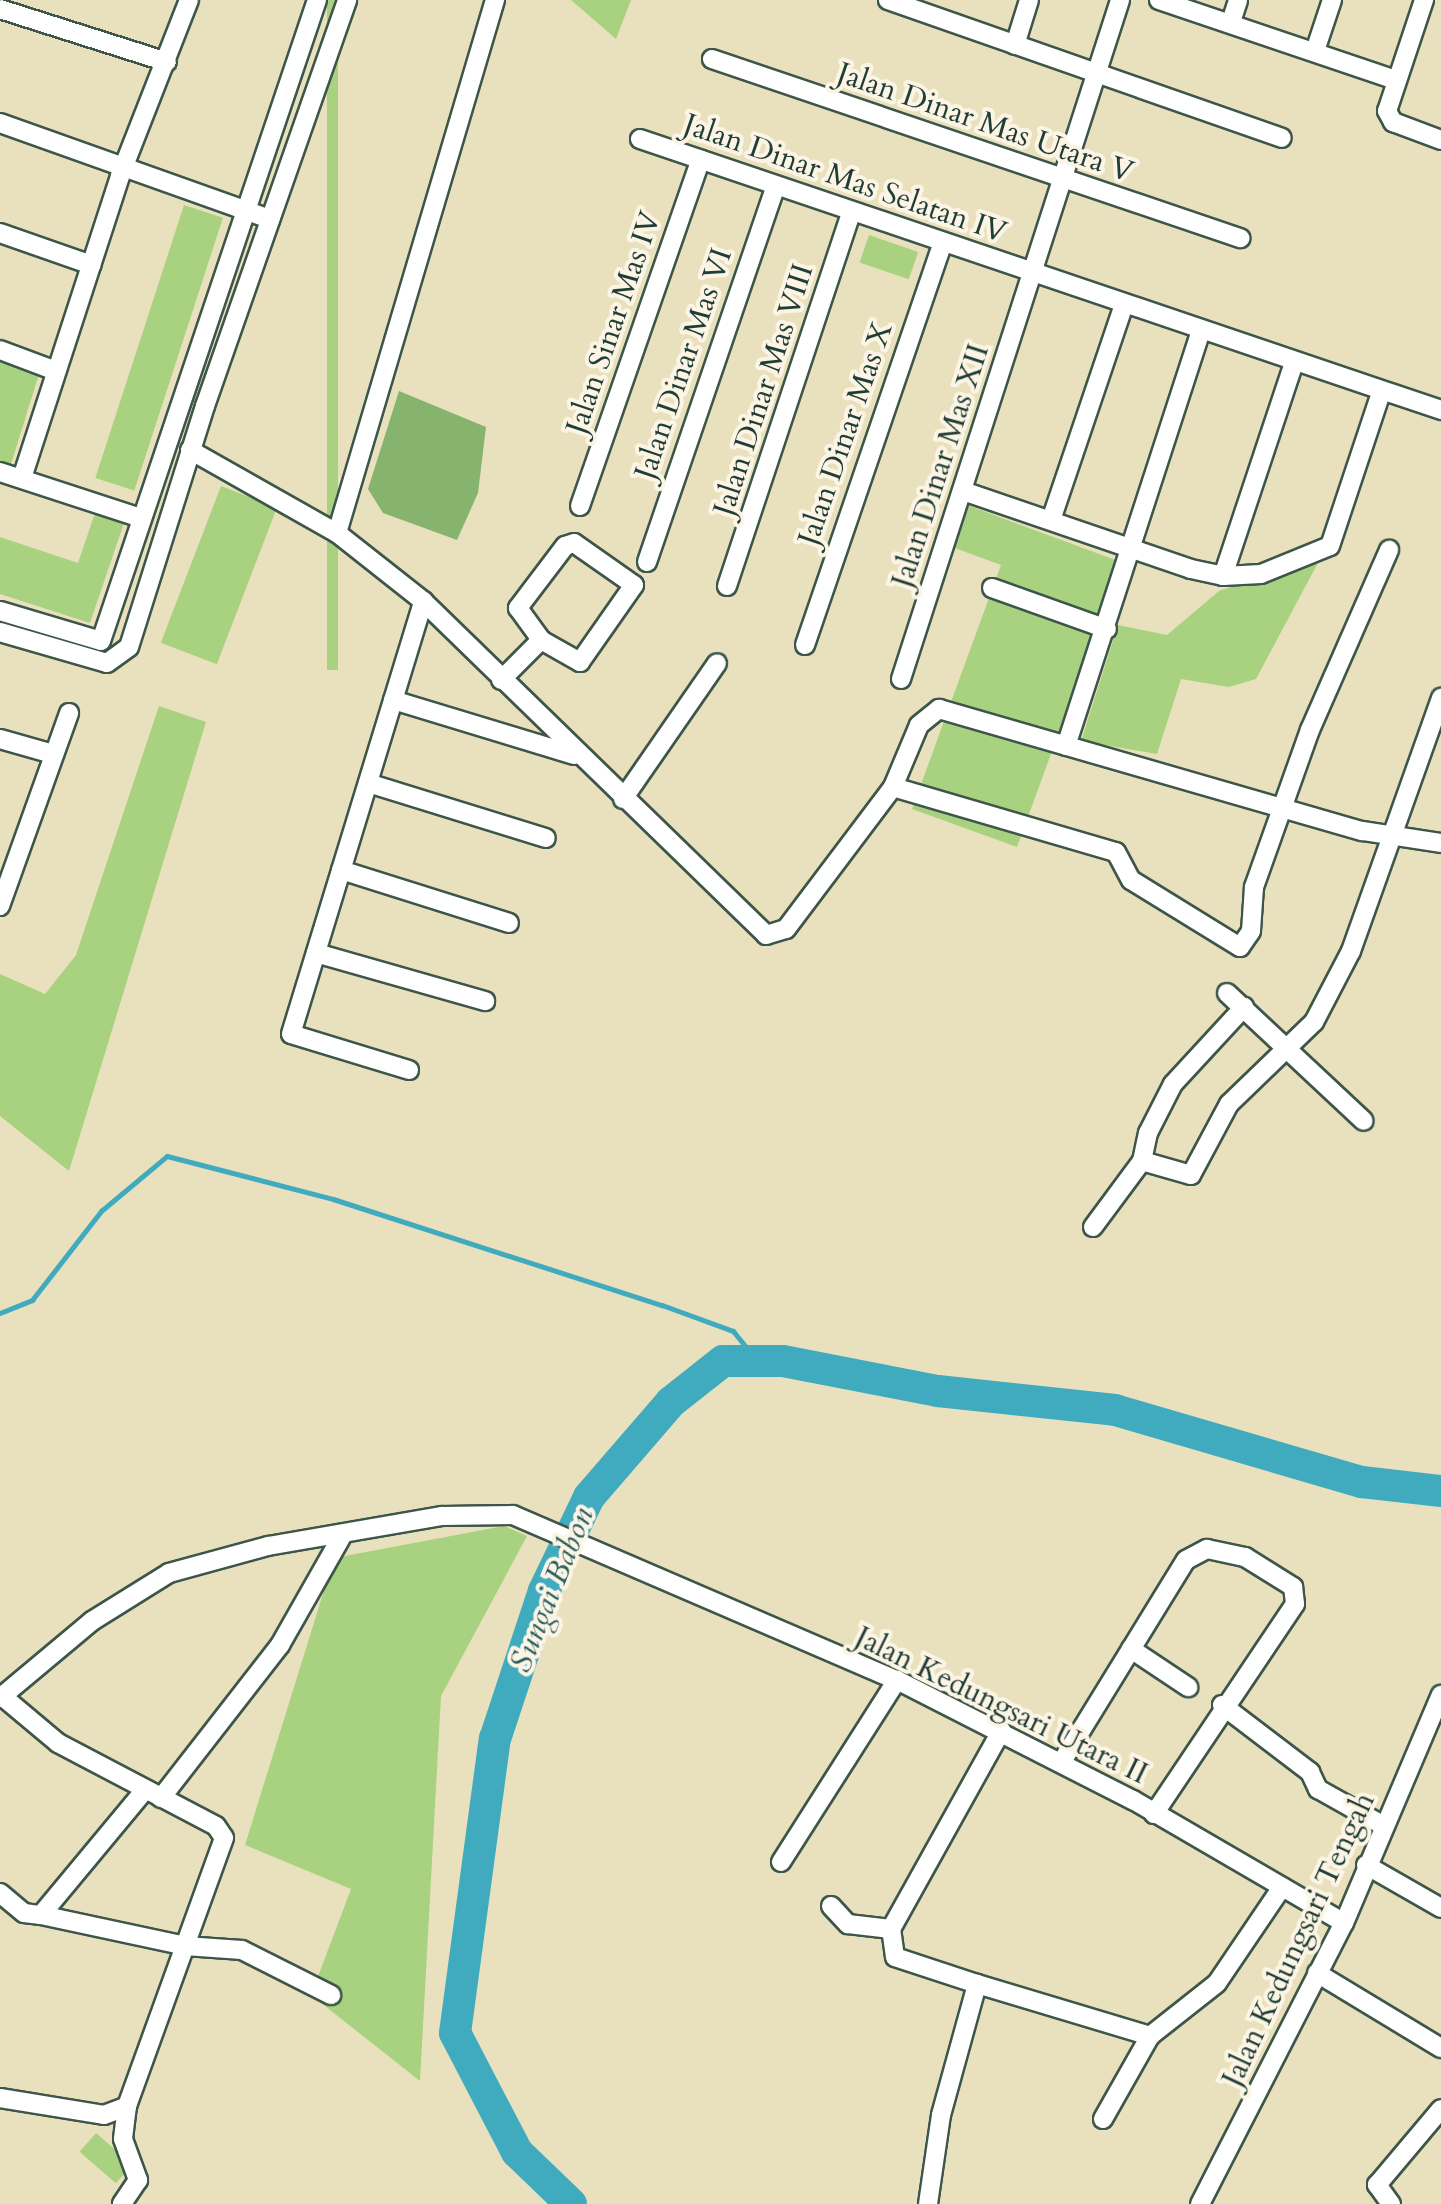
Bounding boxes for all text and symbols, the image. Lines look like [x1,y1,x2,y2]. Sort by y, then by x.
street label: Jalan Dinar Mas Utara V [832,55,1138,191]
street label: Jalan Dinar Mas Selatan IV [679,107,1011,251]
street label: Jalan Sinar Mas IV [559,207,669,439]
street label: Jalan Dinar Mas VI [628,244,740,484]
street label: Jalan Dinar Mas VIII [706,260,822,520]
street label: Jalan Dinar Mas X [791,318,901,550]
street label: Jalan Dinar Mas XII [885,340,997,592]
water label: Sungai Babon [502,1502,602,1678]
street label: Jalan Kedungsari Utara II [849,1619,1153,1793]
street label: Jalan Kedungsari Tengah [1215,1787,1383,2093]

